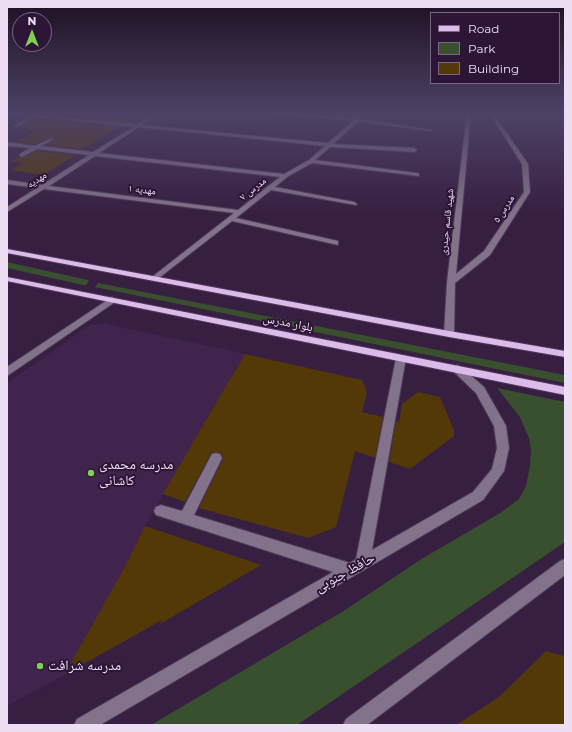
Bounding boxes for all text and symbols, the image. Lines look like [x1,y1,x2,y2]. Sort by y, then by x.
north arrow [12,12,52,52]
legend [430,12,560,84]
text: N [28,14,36,28]
text: Road [468,21,499,36]
text: Park [468,41,495,56]
text: Building [468,61,519,76]
street label: مهدیه [25,169,49,191]
street label: مدرس ۷ [237,175,269,203]
street label: مهدیه ۱ [127,182,157,198]
street label: شهید قاسم حیدری [438,188,456,256]
street label: مدرس ۵ [491,193,517,225]
street label: بلوار مدرس [262,311,314,335]
place label: مدرسه محمدی کاشانی [99,457,173,490]
marker: مدرسه محمدی کاشانی [86,468,96,478]
street label: حافظ جنوبی [312,550,378,596]
place label: مدرسه شرافت [48,658,121,674]
marker: مدرسه شرافت [35,661,45,671]

